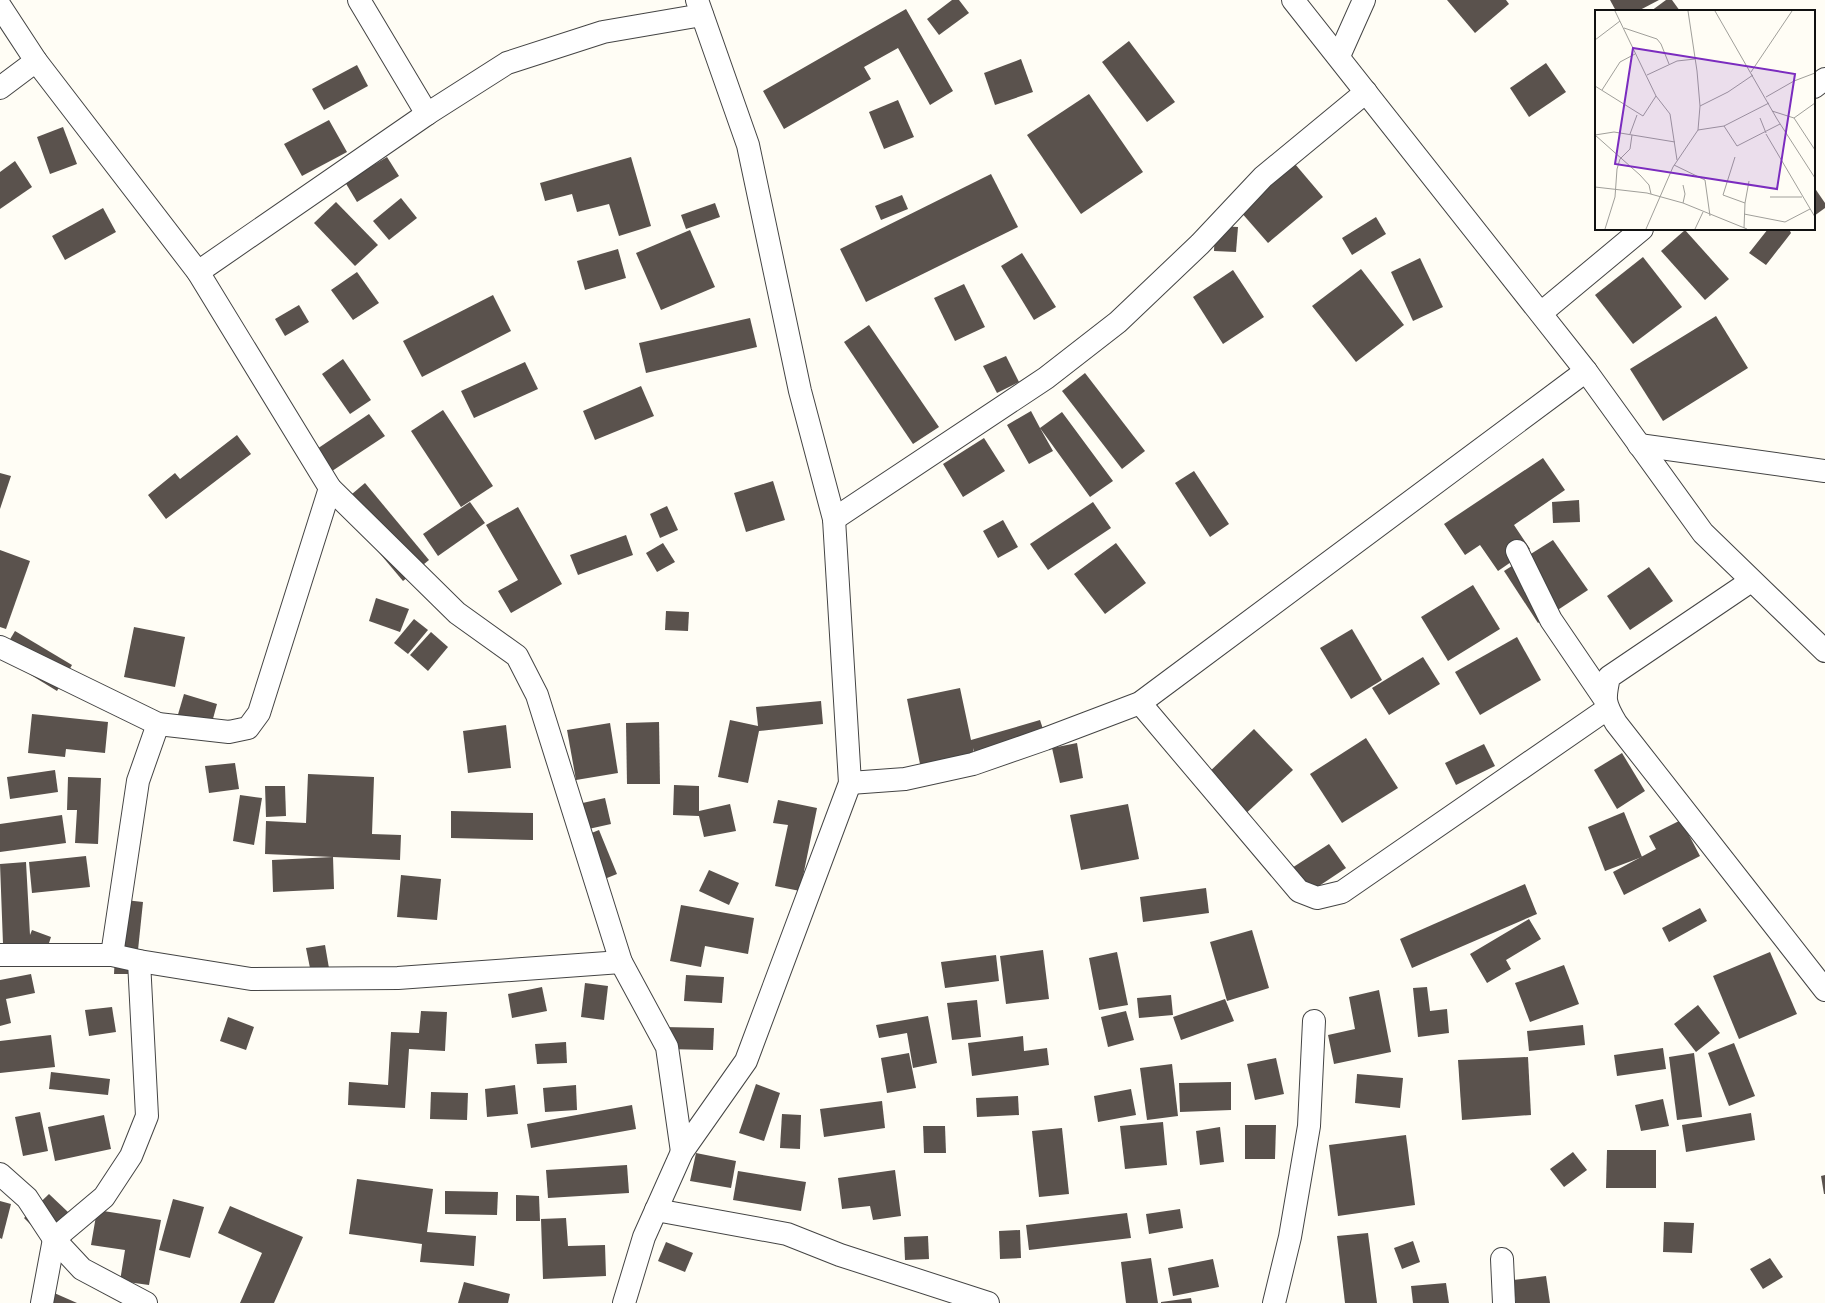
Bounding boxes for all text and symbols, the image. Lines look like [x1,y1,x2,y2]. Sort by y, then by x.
inset map [1595,10,1815,230]

